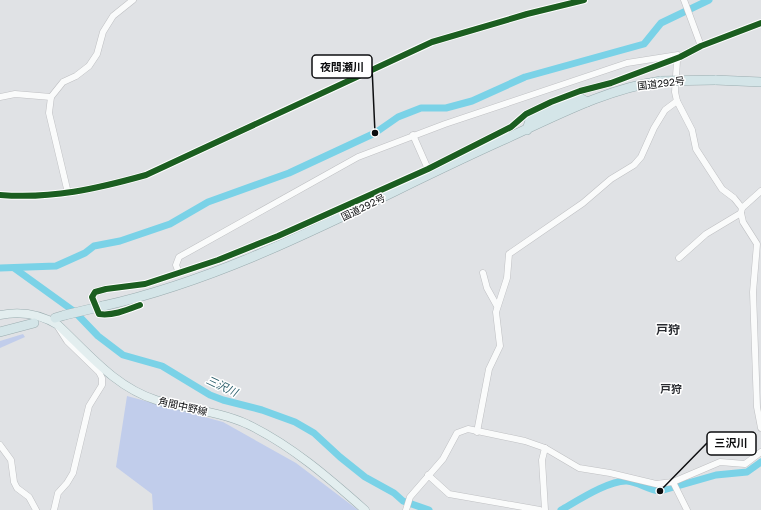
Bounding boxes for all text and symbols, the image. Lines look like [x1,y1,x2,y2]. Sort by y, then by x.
callout: 夜間瀬川 [312,55,372,78]
text: 夜間瀬川 [320,60,364,73]
street label: 国道292号 [637,74,685,92]
street label: 国道292号 [339,191,387,223]
district label: 戸狩 [656,322,680,337]
water label: 三沢川 [205,373,241,399]
district label: 戸狩 [660,382,682,395]
street label: 角間中野線 [157,395,209,417]
callout: 三沢川 [707,432,756,455]
text: 三沢川 [715,436,748,449]

